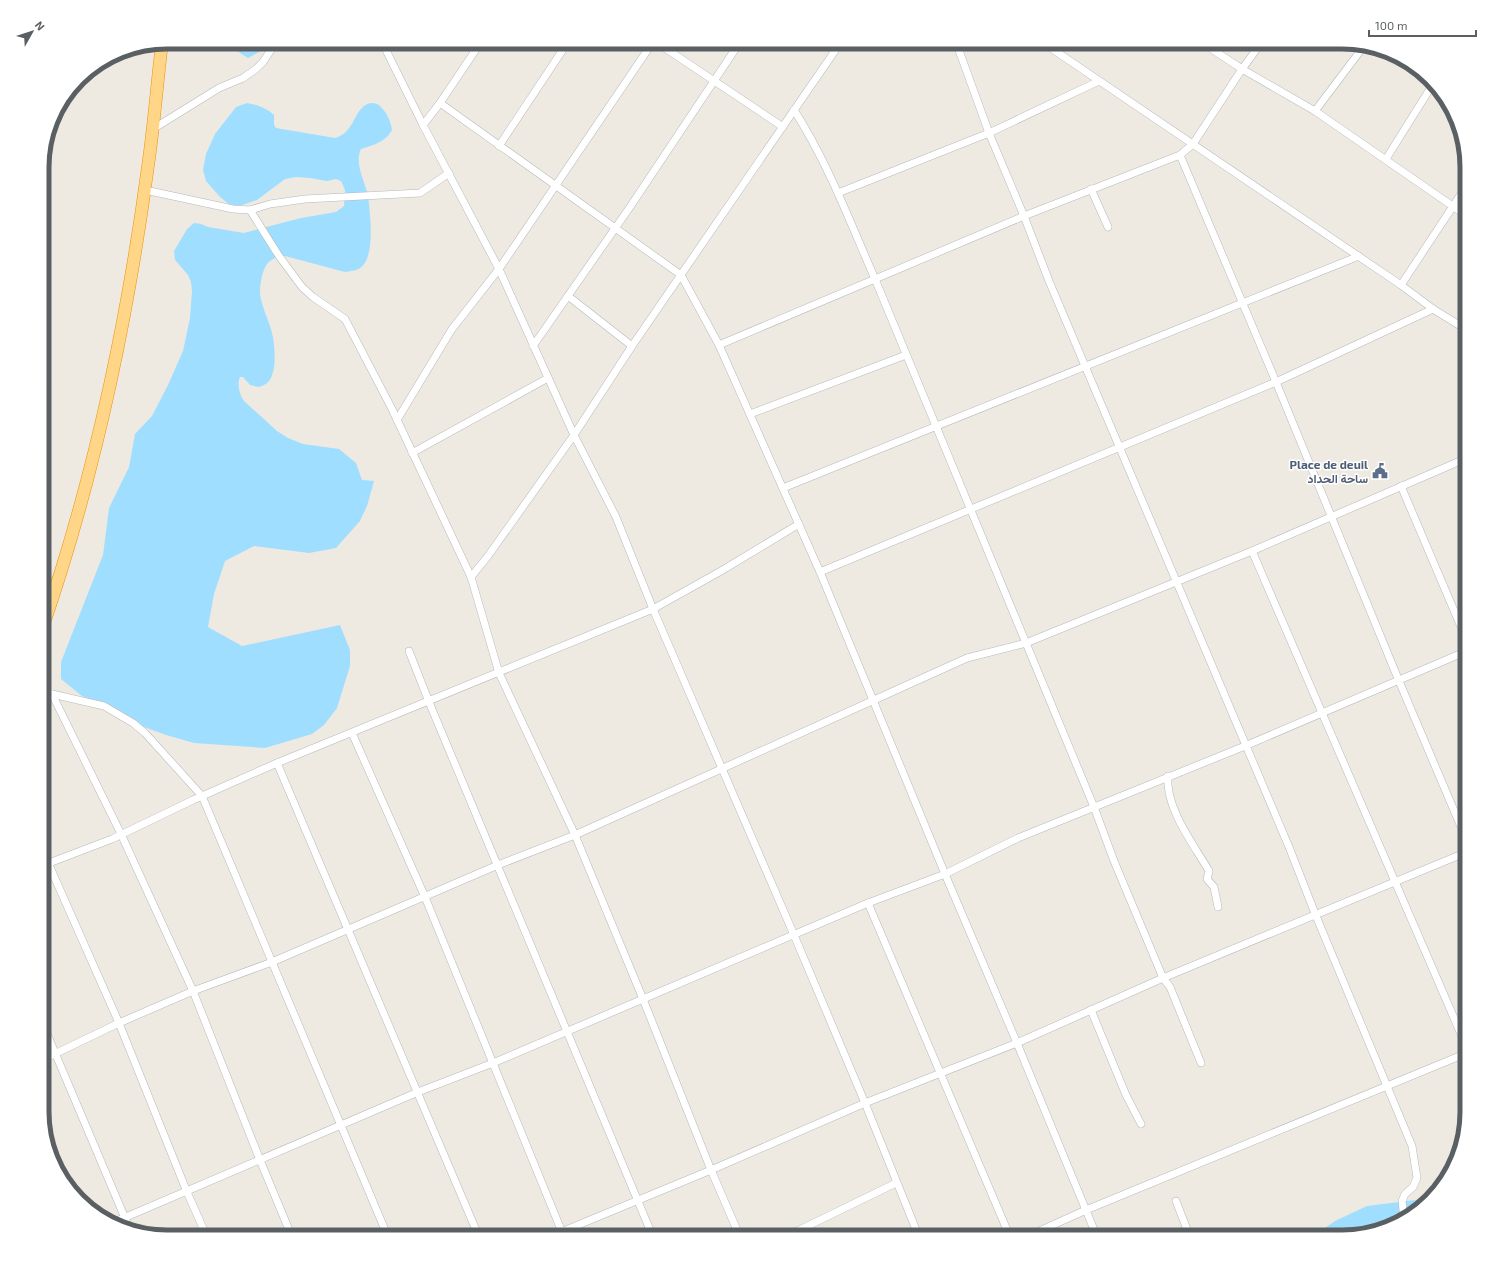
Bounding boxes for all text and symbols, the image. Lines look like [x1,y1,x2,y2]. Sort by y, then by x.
north arrow [12,12,52,52]
scale bar [1369,12,1476,38]
text: N [33,18,48,33]
text: 100 m [1375,18,1407,32]
place label: Place de deuil ساحة الحداد [1290,457,1368,485]
public building icon: Place de deuil ساحة الحداد [1371,462,1389,480]

